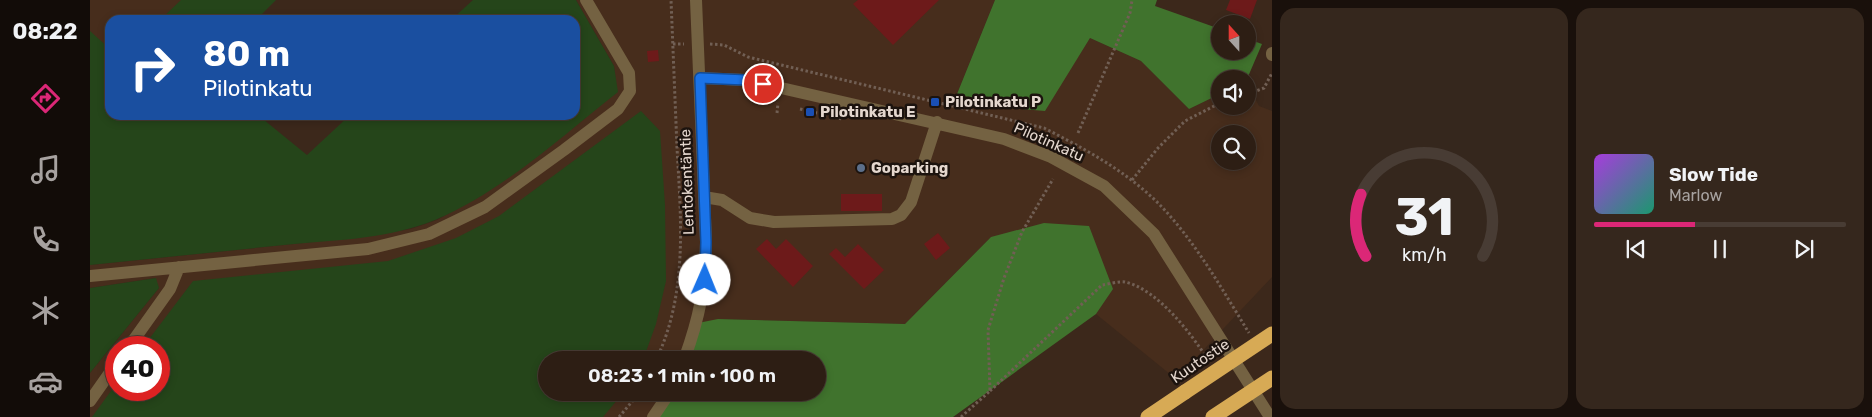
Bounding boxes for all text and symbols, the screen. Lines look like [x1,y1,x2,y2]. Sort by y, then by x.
north arrow [1211,15,1256,60]
map controls [1211,15,1256,170]
text: 08:22 [13,18,77,45]
text: 80 m [203,33,290,75]
icon: right [120,35,185,100]
pin [742,63,784,105]
icon: arrive [749,70,777,98]
button: sound [1211,70,1256,115]
text: Pilotinkatu [203,75,313,102]
icon: directions [28,81,63,116]
place label: Pilotinkatu P [945,93,1041,111]
marker: Pilotinkatu P [929,96,941,108]
place label: Pilotinkatu E [820,103,916,121]
marker: Pilotinkatu E [804,106,816,118]
street label: Pilotinkatu [1011,119,1087,165]
button: search [1211,125,1256,170]
street label: Lentokentäntie [676,129,698,235]
icon: music [28,152,63,187]
place label: Goparking [871,159,948,177]
marker: Goparking [855,162,867,174]
text: Slow Tide [1669,163,1758,186]
text: 31 [1394,186,1454,248]
text: Marlow [1669,186,1722,205]
icon: phone [28,222,63,257]
icon: previous [1622,235,1650,263]
icon: pause [1706,235,1734,263]
icon: next [1790,235,1818,263]
text: km/h [1402,244,1446,265]
position arrow [678,253,730,305]
icon: climate [28,293,63,328]
street label: Kuutostie [1167,335,1233,387]
speed limit sign: 40 [105,336,170,401]
icon: car [28,364,63,399]
text: 08:23 · 1 min · 100 m [588,364,776,387]

